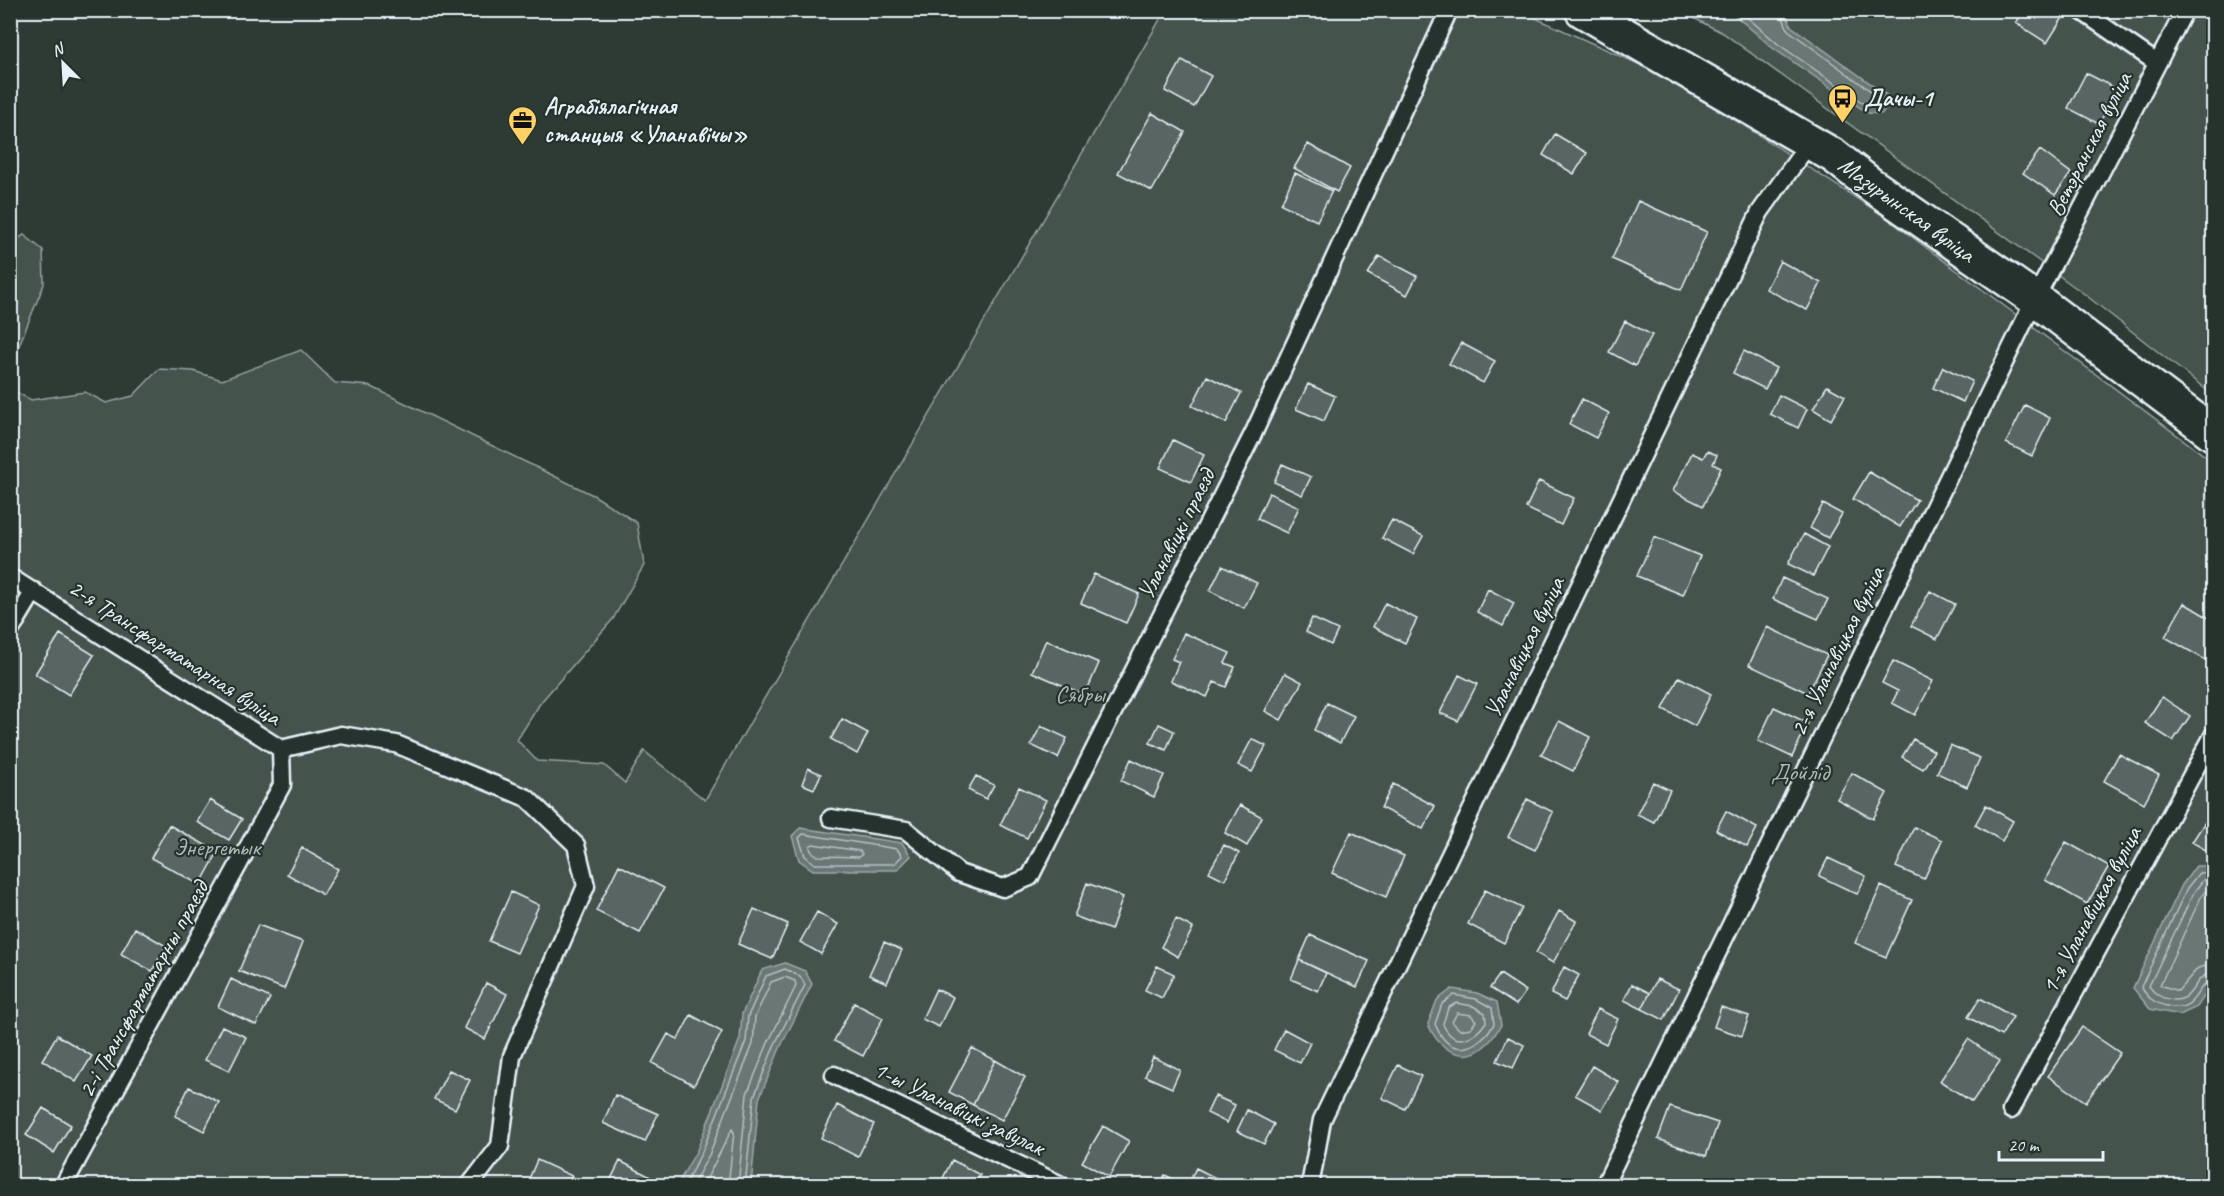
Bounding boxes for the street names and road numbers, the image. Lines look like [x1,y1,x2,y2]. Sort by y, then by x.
street label: Ветэранская вуліца [2040,66,2139,221]
street label: Мазурынская вуліца [1832,149,1983,270]
street label: Уланавіцкі праезд [1130,462,1223,604]
street label: 2-я Уланавіцкая вуліца [1783,560,1892,741]
street label: Уланавіцкая вуліца [1477,570,1572,722]
street label: 2-я Трансфарматарная вуліца [63,572,288,733]
street label: 1-я Уланавіцкая вуліца [2034,820,2148,999]
street label: 2-і Трансфарматарны праезд [71,873,216,1103]
street label: 1-ы Уланавіцкі завулак [868,1054,1051,1164]

